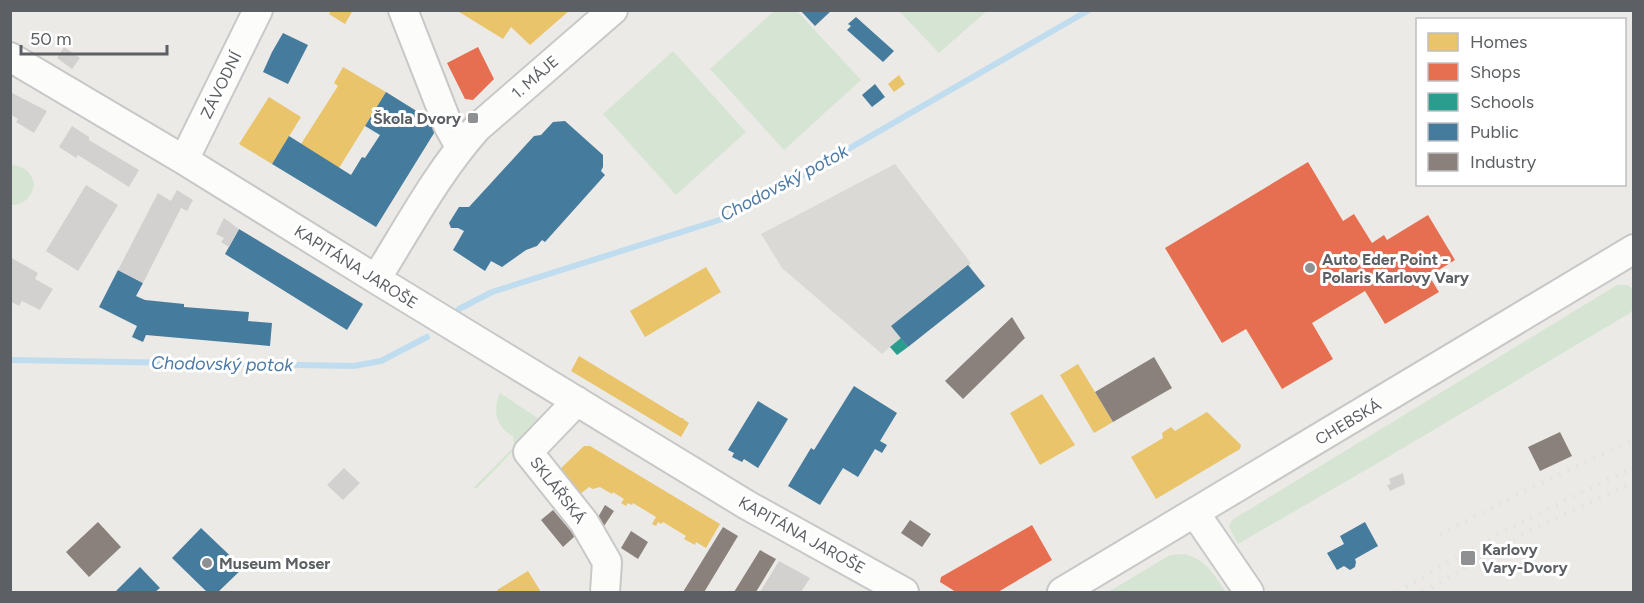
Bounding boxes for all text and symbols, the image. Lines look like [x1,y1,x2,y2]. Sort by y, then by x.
scale bar [21,18,166,56]
legend [1416,18,1626,186]
text: 50 m [30,28,72,50]
text: Homes [1470,31,1528,53]
street label: ZÁVODNÍ [197,48,246,122]
street label: 1. MÁJE [508,51,562,103]
text: Shops [1470,61,1521,83]
text: Schools [1470,91,1534,113]
place label: Škola Dvory [373,109,462,128]
marker: Škola Dvory [466,111,480,125]
text: Public [1470,121,1519,143]
water label: Chodovský potok [716,139,853,226]
text: Industry [1470,151,1537,173]
street label: KAPITÁNA JAROŠE [291,221,421,313]
place label: Auto Eder Point - Polaris Karlovy Vary [1322,250,1470,287]
marker: Auto Eder Point - Polaris Karlovy Vary [1303,261,1317,275]
water label: Chodovský potok [151,352,294,376]
street label: CHEBSKÁ [1312,395,1384,449]
street label: SKLÁŘSKÁ [526,453,590,527]
street label: KAPITÁNA JAROŠE [735,492,869,578]
place label: Karlovy Vary-Dvory [1482,540,1568,577]
marker: Karlovy Vary-Dvory [1459,549,1477,567]
place label: Museum Moser [219,554,330,573]
marker: Museum Moser [200,556,214,570]

